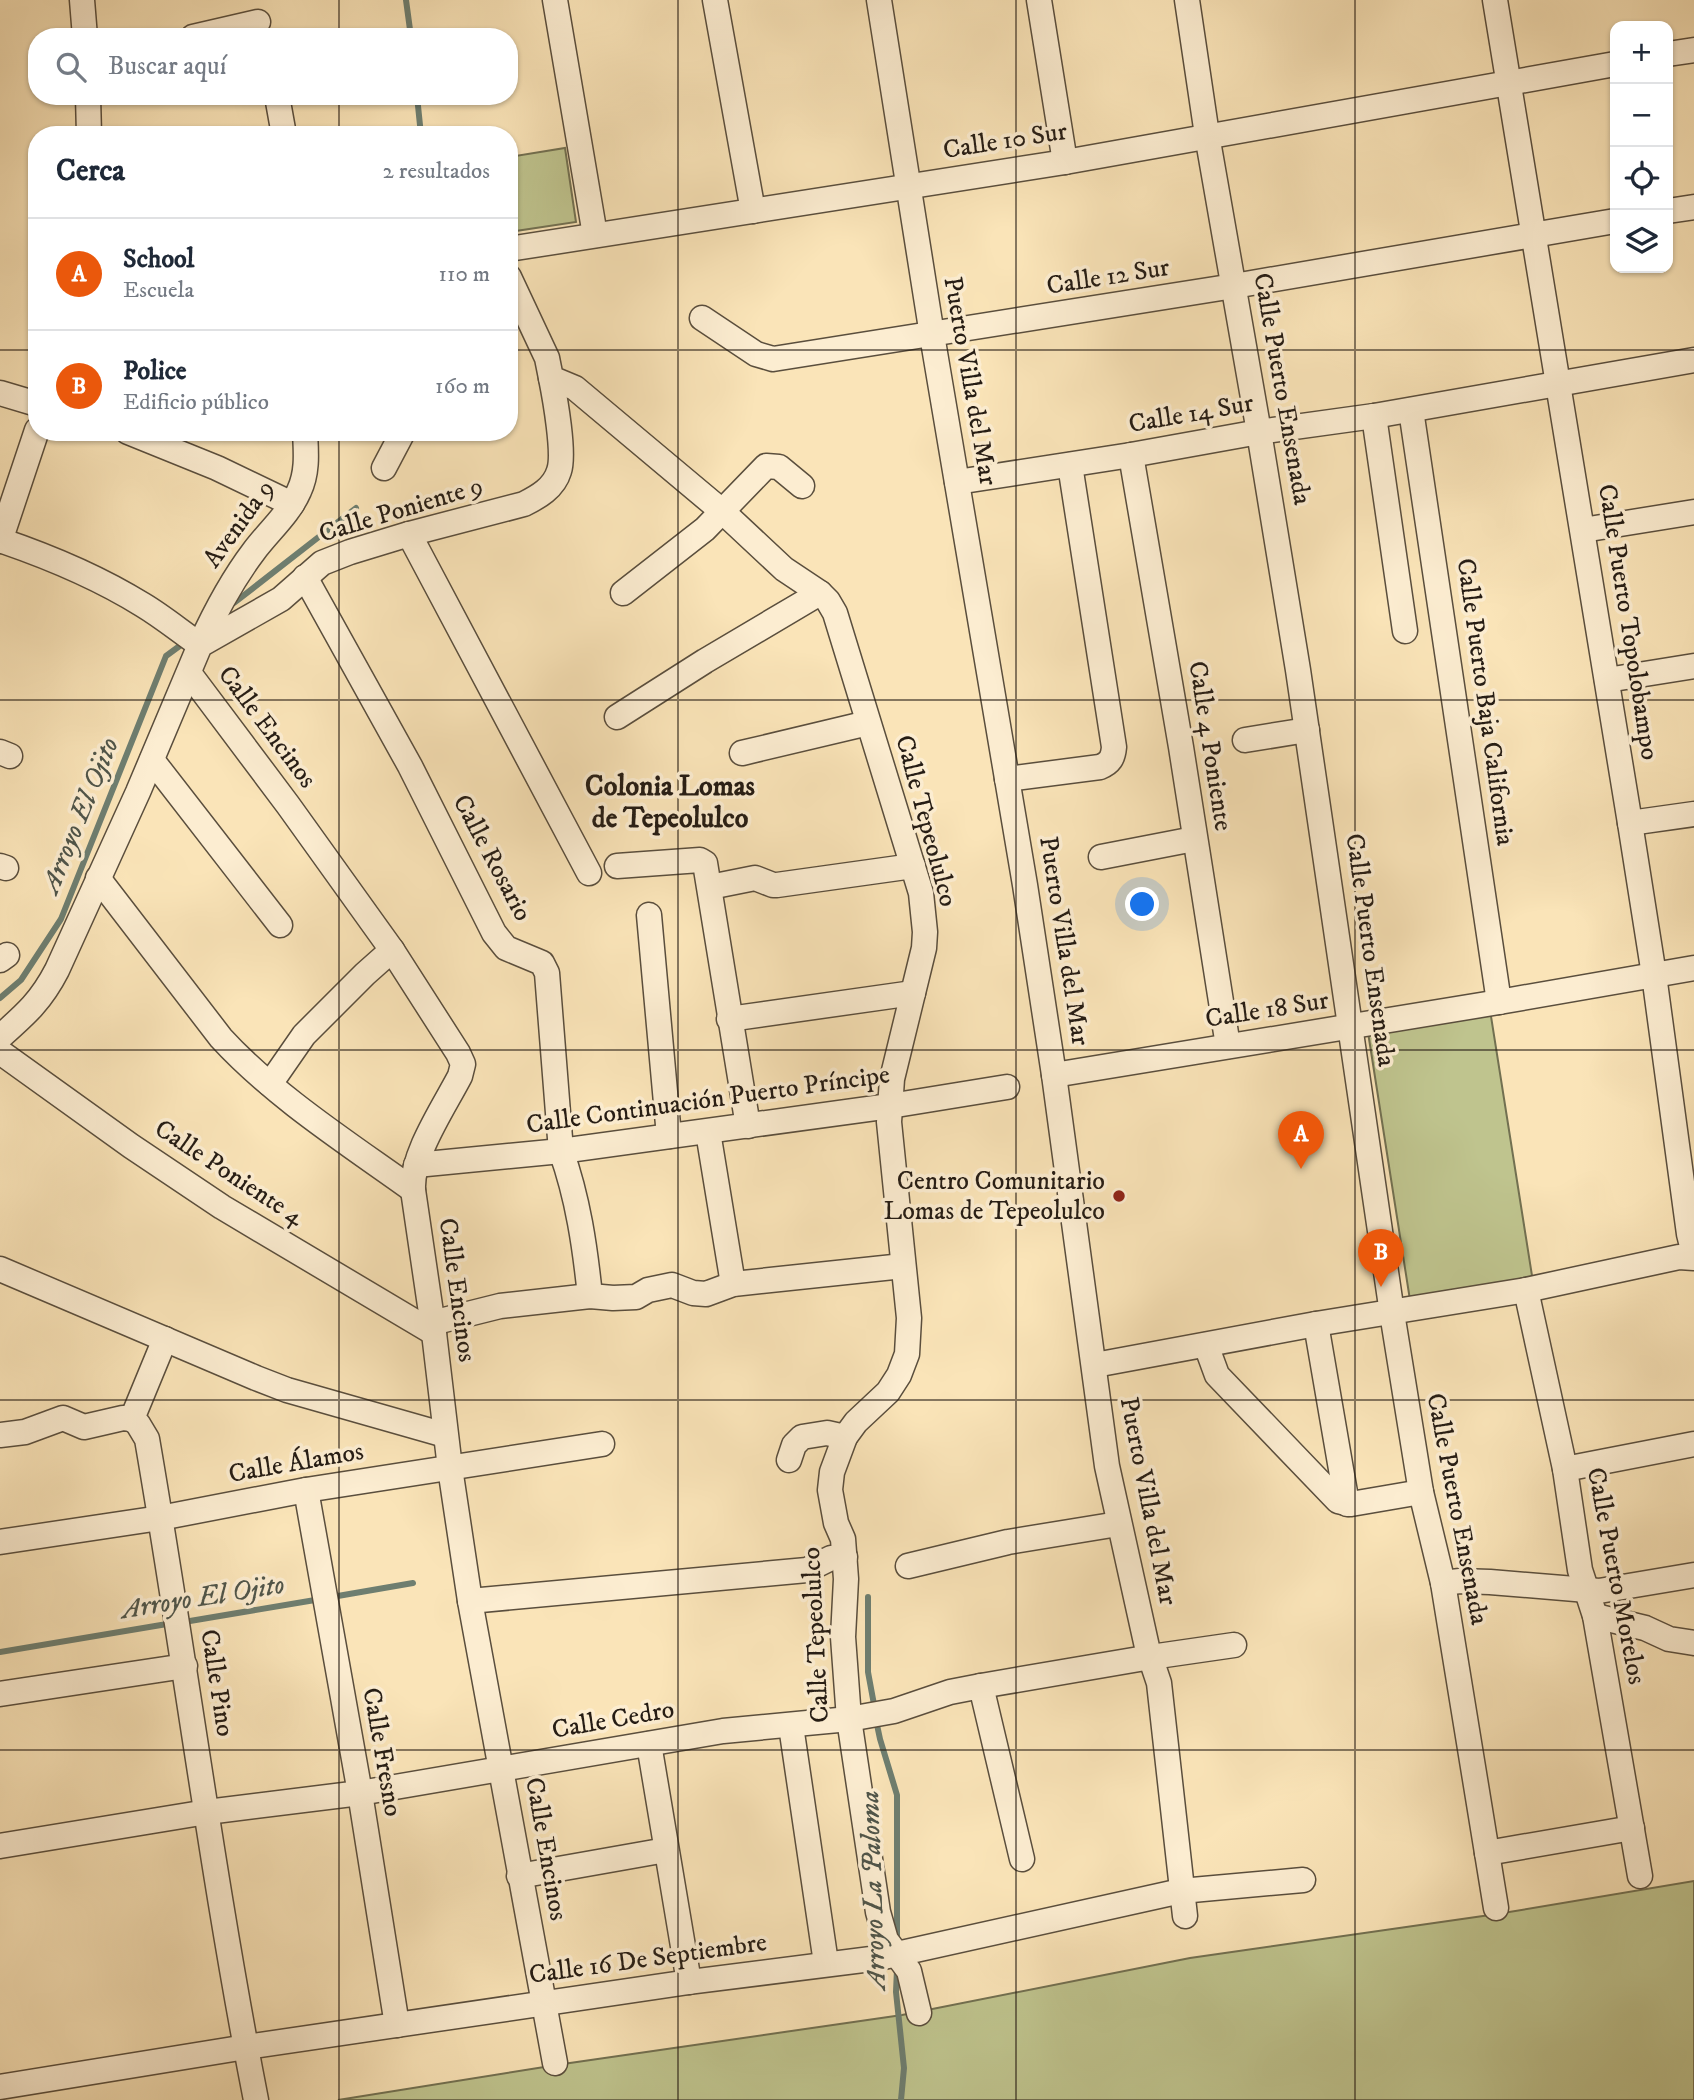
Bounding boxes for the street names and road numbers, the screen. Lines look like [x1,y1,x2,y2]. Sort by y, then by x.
street label: Calle 10 Sur [941,115,1070,167]
street label: Calle 12 Sur [1044,251,1172,303]
street label: Calle Puerto Ensenada [1245,270,1319,508]
street label: Puerto Villa del Mar [935,274,1005,488]
street label: Calle 14 Sur [1126,387,1256,441]
street label: Calle Poniente 9 [315,469,487,551]
street label: Avenida 9 [196,473,282,575]
street label: Calle Puerto Topolobampo [1590,482,1666,762]
street label: Calle Puerto Baja California [1448,556,1522,848]
street label: Calle Encinos [210,659,324,795]
street label: Calle 4 Poniente [1180,659,1240,833]
street label: Calle Tepeolulco [887,732,965,910]
street label: Calle Rosario [445,789,539,927]
street label: Calle Puerto Ensenada [1337,831,1403,1069]
street label: Puerto Villa del Mar [1031,834,1097,1048]
street label: Calle 18 Sur [1203,984,1331,1036]
street label: Calle Continuación Puerto Príncipe [524,1058,892,1142]
street label: Calle Poniente 4 [148,1112,311,1234]
street label: Calle Encinos [431,1216,483,1364]
street label: Calle Puerto Ensenada [1418,1391,1496,1627]
street label: Puerto Villa del Mar [1112,1394,1184,1608]
street label: Calle Álamos [226,1434,366,1491]
street label: Calle Puerto Morelos [1579,1465,1653,1687]
street label: Calle Tepeolulco [795,1546,837,1724]
street label: Calle Pino [192,1627,242,1739]
street label: Calle Fresno [354,1685,410,1819]
street label: Calle Cedro [549,1693,677,1747]
street label: Calle Encinos [517,1775,575,1923]
street label: Calle 16 De Septiembre [527,1926,769,1992]

